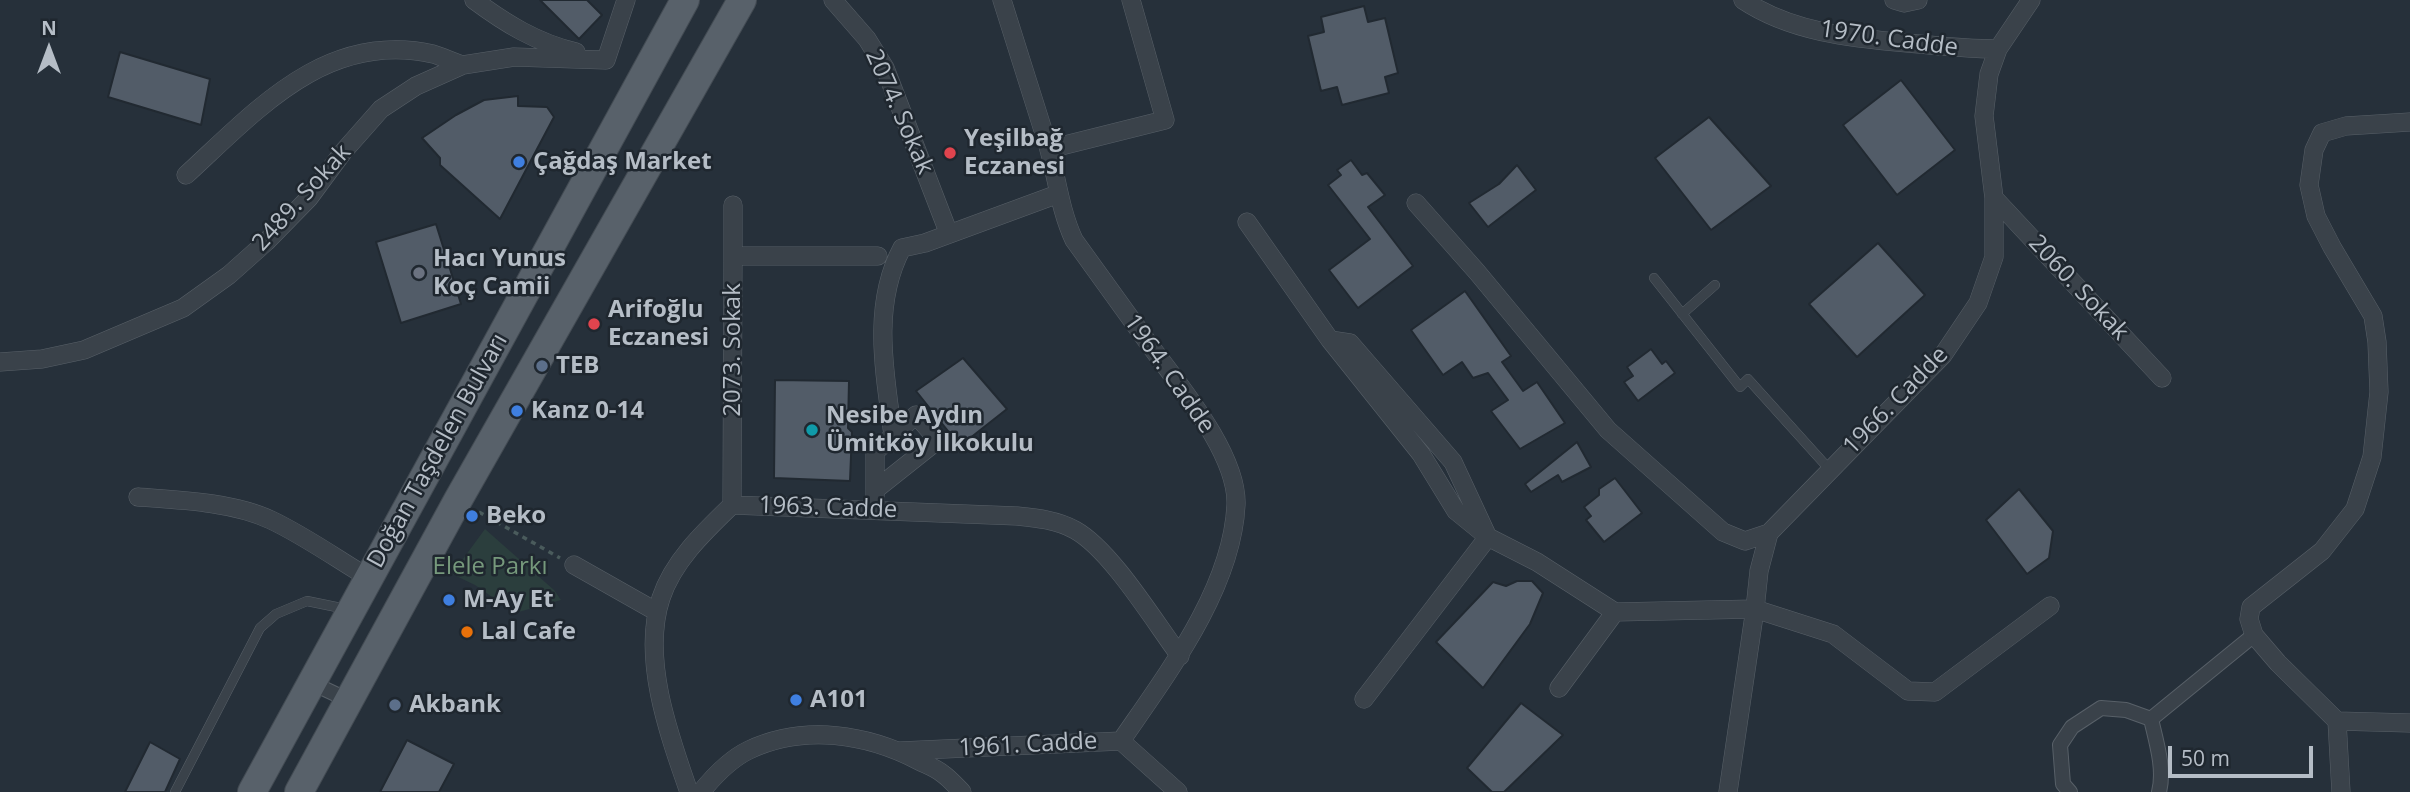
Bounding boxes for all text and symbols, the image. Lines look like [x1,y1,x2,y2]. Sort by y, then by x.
north arrow [14,14,84,84]
text: N [41,15,57,41]
street label: 1970. Cadde [1818,15,1960,63]
street label: 2074. Sokak [859,45,939,179]
place label: Yeşilbağ Eczanesi [964,125,1065,181]
street label: 2489. Sokak [247,139,357,257]
marker: Yeşilbağ Eczanesi [942,145,958,161]
place label: Çağdaş Market [533,148,712,176]
marker: Çağdaş Market [511,154,527,170]
street label: 2060. Sokak [2022,229,2134,347]
place label: Hacı Yunus Koç Camii [433,245,566,301]
marker: Hacı Yunus Koç Camii [411,265,427,281]
street label: 2073. Sokak [719,283,747,417]
place label: Arifoğlu Eczanesi [608,296,709,352]
street label: 1964. Cadde [1117,309,1221,439]
marker: Arifoğlu Eczanesi [586,316,602,332]
street label: Doğan Taşdelen Bulvarı [362,329,514,573]
street label: 1966. Cadde [1837,341,1955,461]
place label: TEB [556,352,599,380]
marker: TEB [534,358,550,374]
place label: Kanz 0-14 [531,397,644,425]
place label: Nesibe Aydın Ümitköy İlkokulu [826,402,1034,458]
marker: Kanz 0-14 [509,403,525,419]
marker: Nesibe Aydın Ümitköy İlkokulu [804,422,820,438]
street label: 1963. Cadde [758,491,898,525]
place label: Beko [486,502,546,530]
marker: Beko [464,508,480,524]
park label: Elele Parkı [433,553,547,581]
place label: M-Ay Et [463,586,554,614]
marker: M-Ay Et [441,592,457,608]
place label: Lal Cafe [481,618,576,646]
marker: Lal Cafe [459,624,475,640]
place label: A101 [810,686,868,714]
place label: Akbank [409,691,501,719]
marker: A101 [788,692,804,708]
marker: Akbank [387,697,403,713]
street label: 1961. Cadde [958,727,1098,763]
scale bar [2172,732,2317,776]
text: 50 m [2181,744,2230,772]

